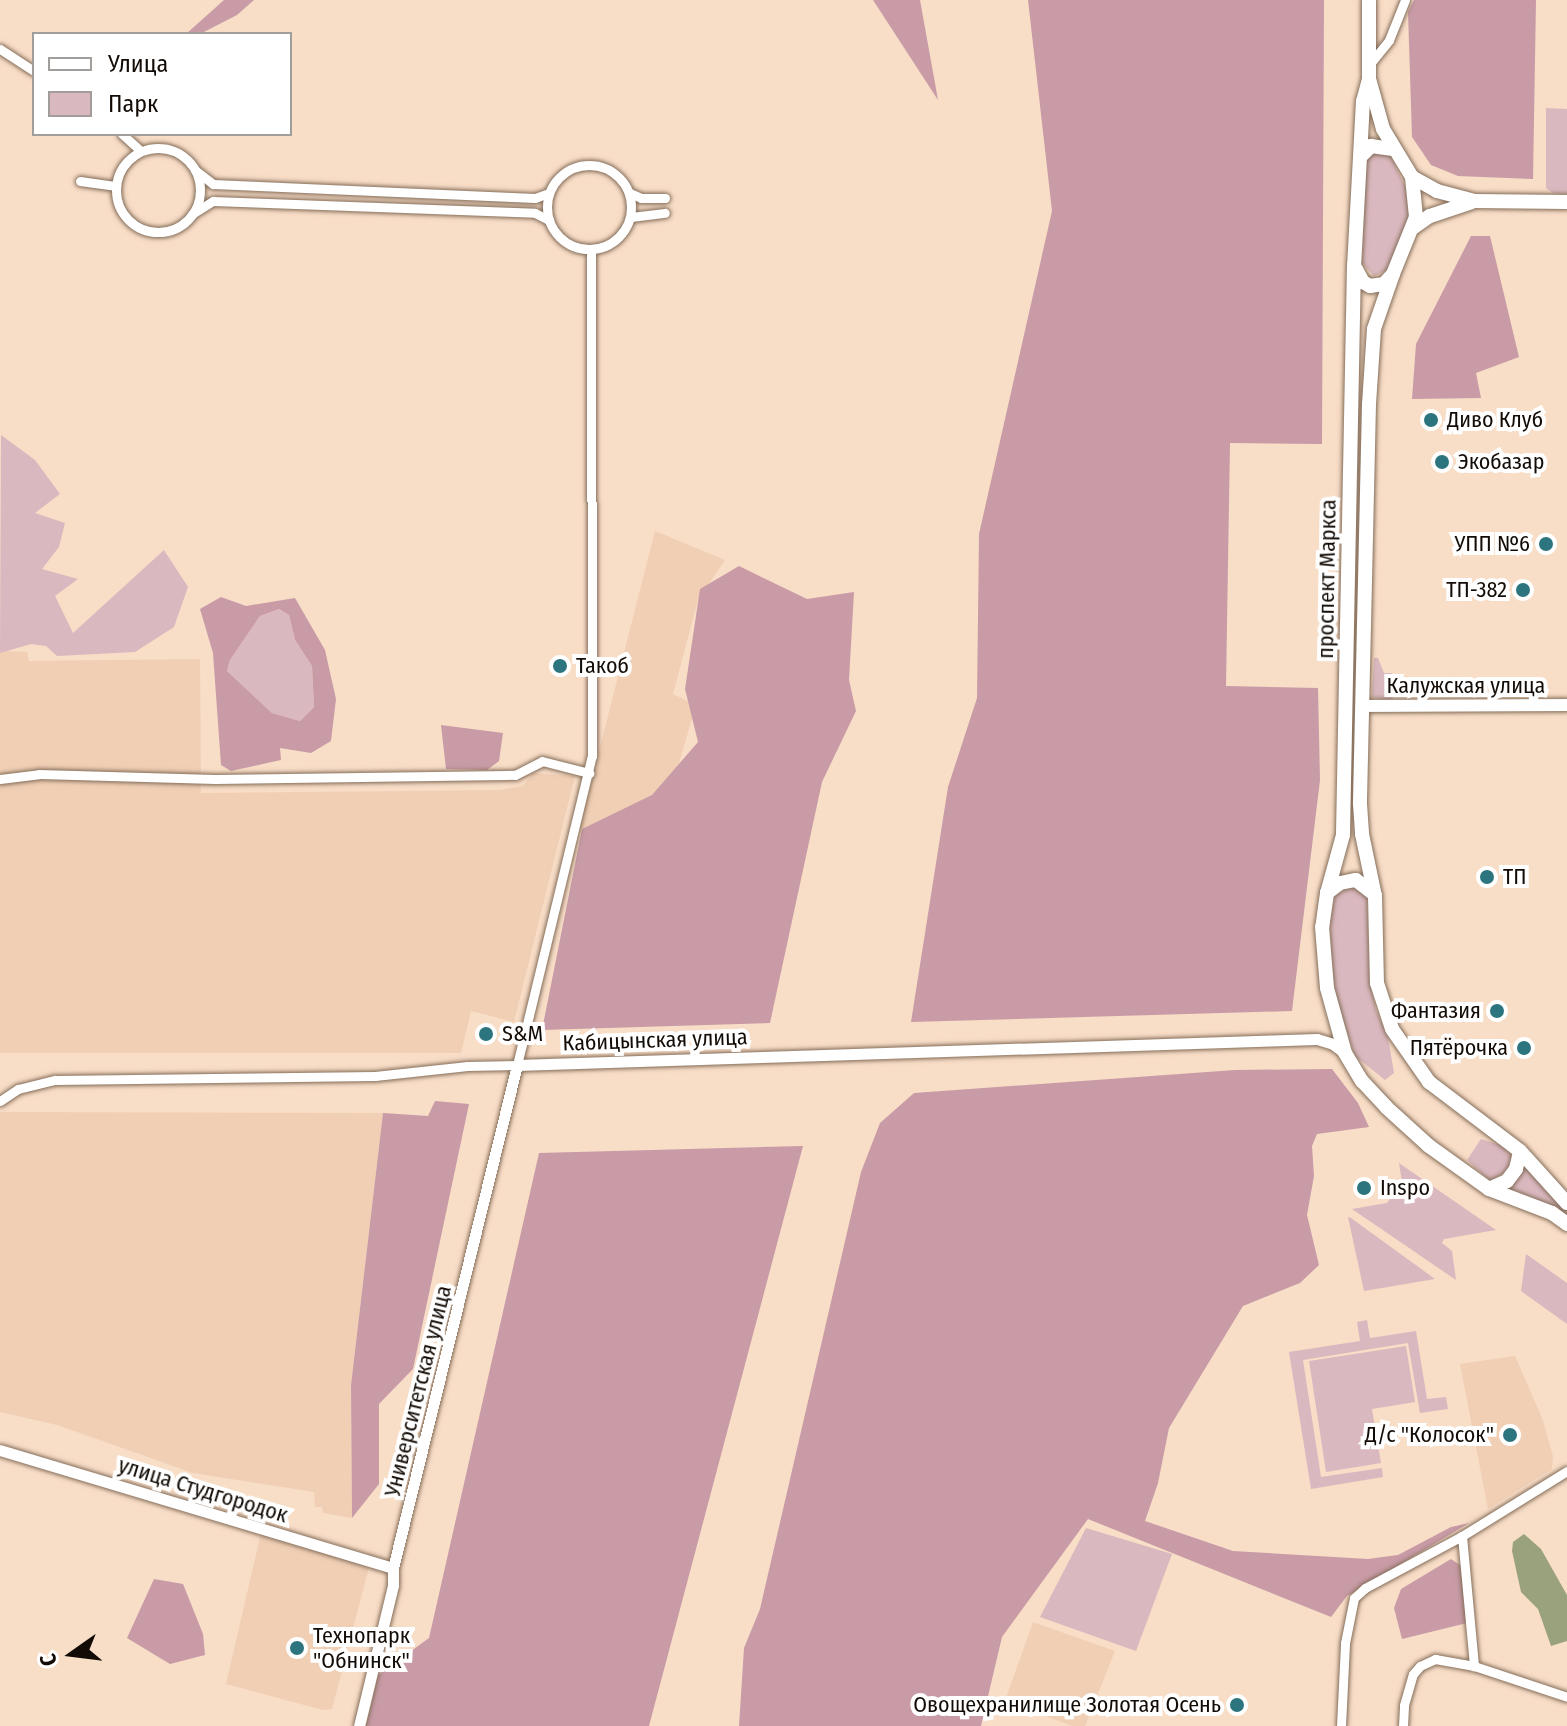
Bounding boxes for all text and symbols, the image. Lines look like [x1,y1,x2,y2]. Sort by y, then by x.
legend [32,32,292,136]
text: Улица [108,50,168,78]
text: Парк [108,90,158,118]
place label: Диво Клуб [1447,407,1543,433]
marker: Диво Клуб [1422,411,1440,429]
place label: Экобазар [1458,449,1544,475]
marker: Экобазар [1433,453,1451,471]
street label: проспект Маркса [1312,499,1342,659]
place label: УПП №6 [1455,531,1530,557]
marker: УПП №6 [1537,535,1555,553]
place label: ТП-382 [1446,577,1507,603]
marker: ТП-382 [1514,581,1532,599]
place label: Такоб [576,653,629,679]
marker: Такоб [551,657,569,675]
street label: Калужская улица [1387,673,1545,699]
place label: ТП [1503,864,1526,890]
marker: ТП [1478,868,1496,886]
place label: Фантазия [1391,998,1481,1024]
marker: Фантазия [1488,1002,1506,1020]
place label: S&M [502,1021,543,1047]
street label: Кабицынская улица [562,1024,748,1056]
marker: S&M [477,1025,495,1043]
place label: Пятёрочка [1410,1035,1508,1061]
marker: Пятёрочка [1515,1039,1533,1057]
place label: Inspo [1380,1175,1430,1201]
marker: Inspo [1355,1179,1373,1197]
street label: Университетская улица [379,1283,457,1499]
place label: Д/с "Колосок" [1365,1422,1494,1448]
marker: Д/с "Колосок" [1501,1426,1519,1444]
street label: улица Студгородок [115,1452,291,1528]
north arrow [32,1614,112,1694]
place label: Технопарк "Обнинск" [313,1622,410,1674]
marker: Технопарк "Обнинск" [288,1639,306,1657]
text: С [34,1651,63,1669]
place label: Овощехранилище Золотая Осень [913,1692,1221,1718]
marker: Овощехранилище Золотая Осень [1228,1696,1246,1714]

